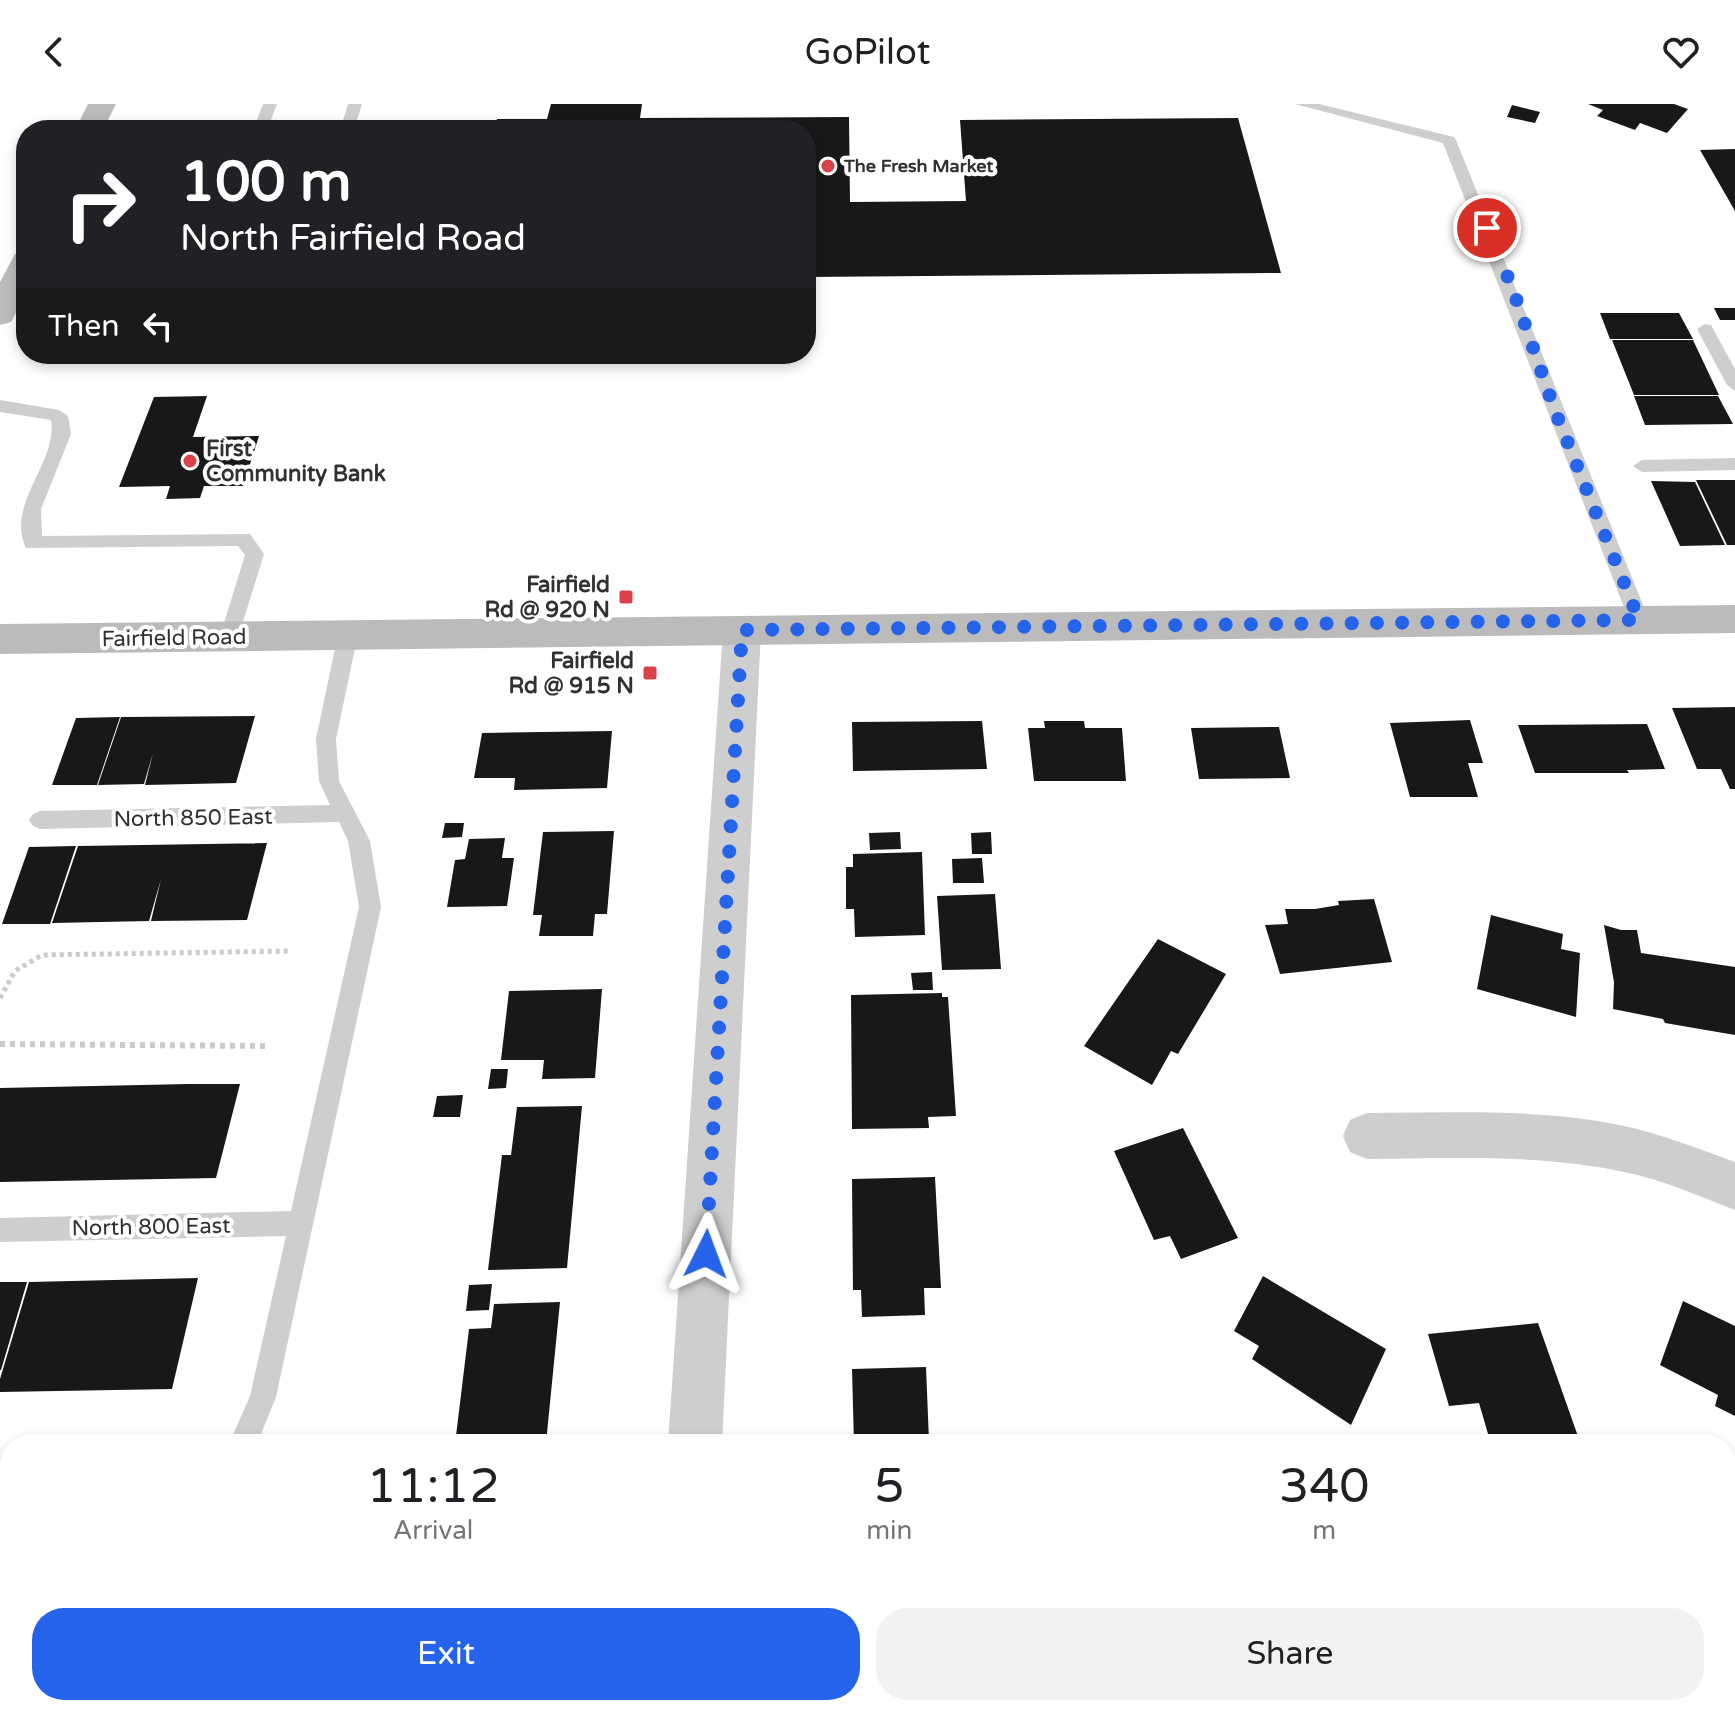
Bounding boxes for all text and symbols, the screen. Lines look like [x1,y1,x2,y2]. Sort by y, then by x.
icon: back [32,30,76,74]
icon: heart [1659,30,1703,74]
text: GoPilot [805,31,930,74]
text: 100 m [180,149,351,216]
icon: right [48,152,152,256]
place label: The Fresh Market [843,155,993,177]
marker: The Fresh Market [819,157,837,175]
pin [1453,194,1521,262]
icon: arrive [1465,206,1509,250]
text: North Fairfield Road [180,217,526,260]
icon: left [136,304,180,348]
text: Then [48,308,120,345]
place label: First Community Bank [206,436,386,487]
marker: First Community Bank [181,452,199,470]
place label: Fairfield Rd @ 920 N [484,572,610,623]
marker: Fairfield Rd @ 920 N [617,588,635,606]
street label: Fairfield Road [101,624,247,652]
place label: Fairfield Rd @ 915 N [508,648,634,699]
marker: Fairfield Rd @ 915 N [641,664,659,682]
street label: North 850 East [113,804,273,832]
position arrow [664,1212,748,1296]
street label: North 800 East [71,1213,231,1241]
text: 11:12 [367,1458,500,1516]
text: 5 [874,1458,904,1516]
text: 340 [1279,1458,1369,1516]
text: Arrival [393,1515,473,1546]
text: min [866,1515,912,1546]
text: m [1312,1515,1336,1546]
button: Exit [32,1608,860,1700]
button: Share [876,1608,1704,1700]

